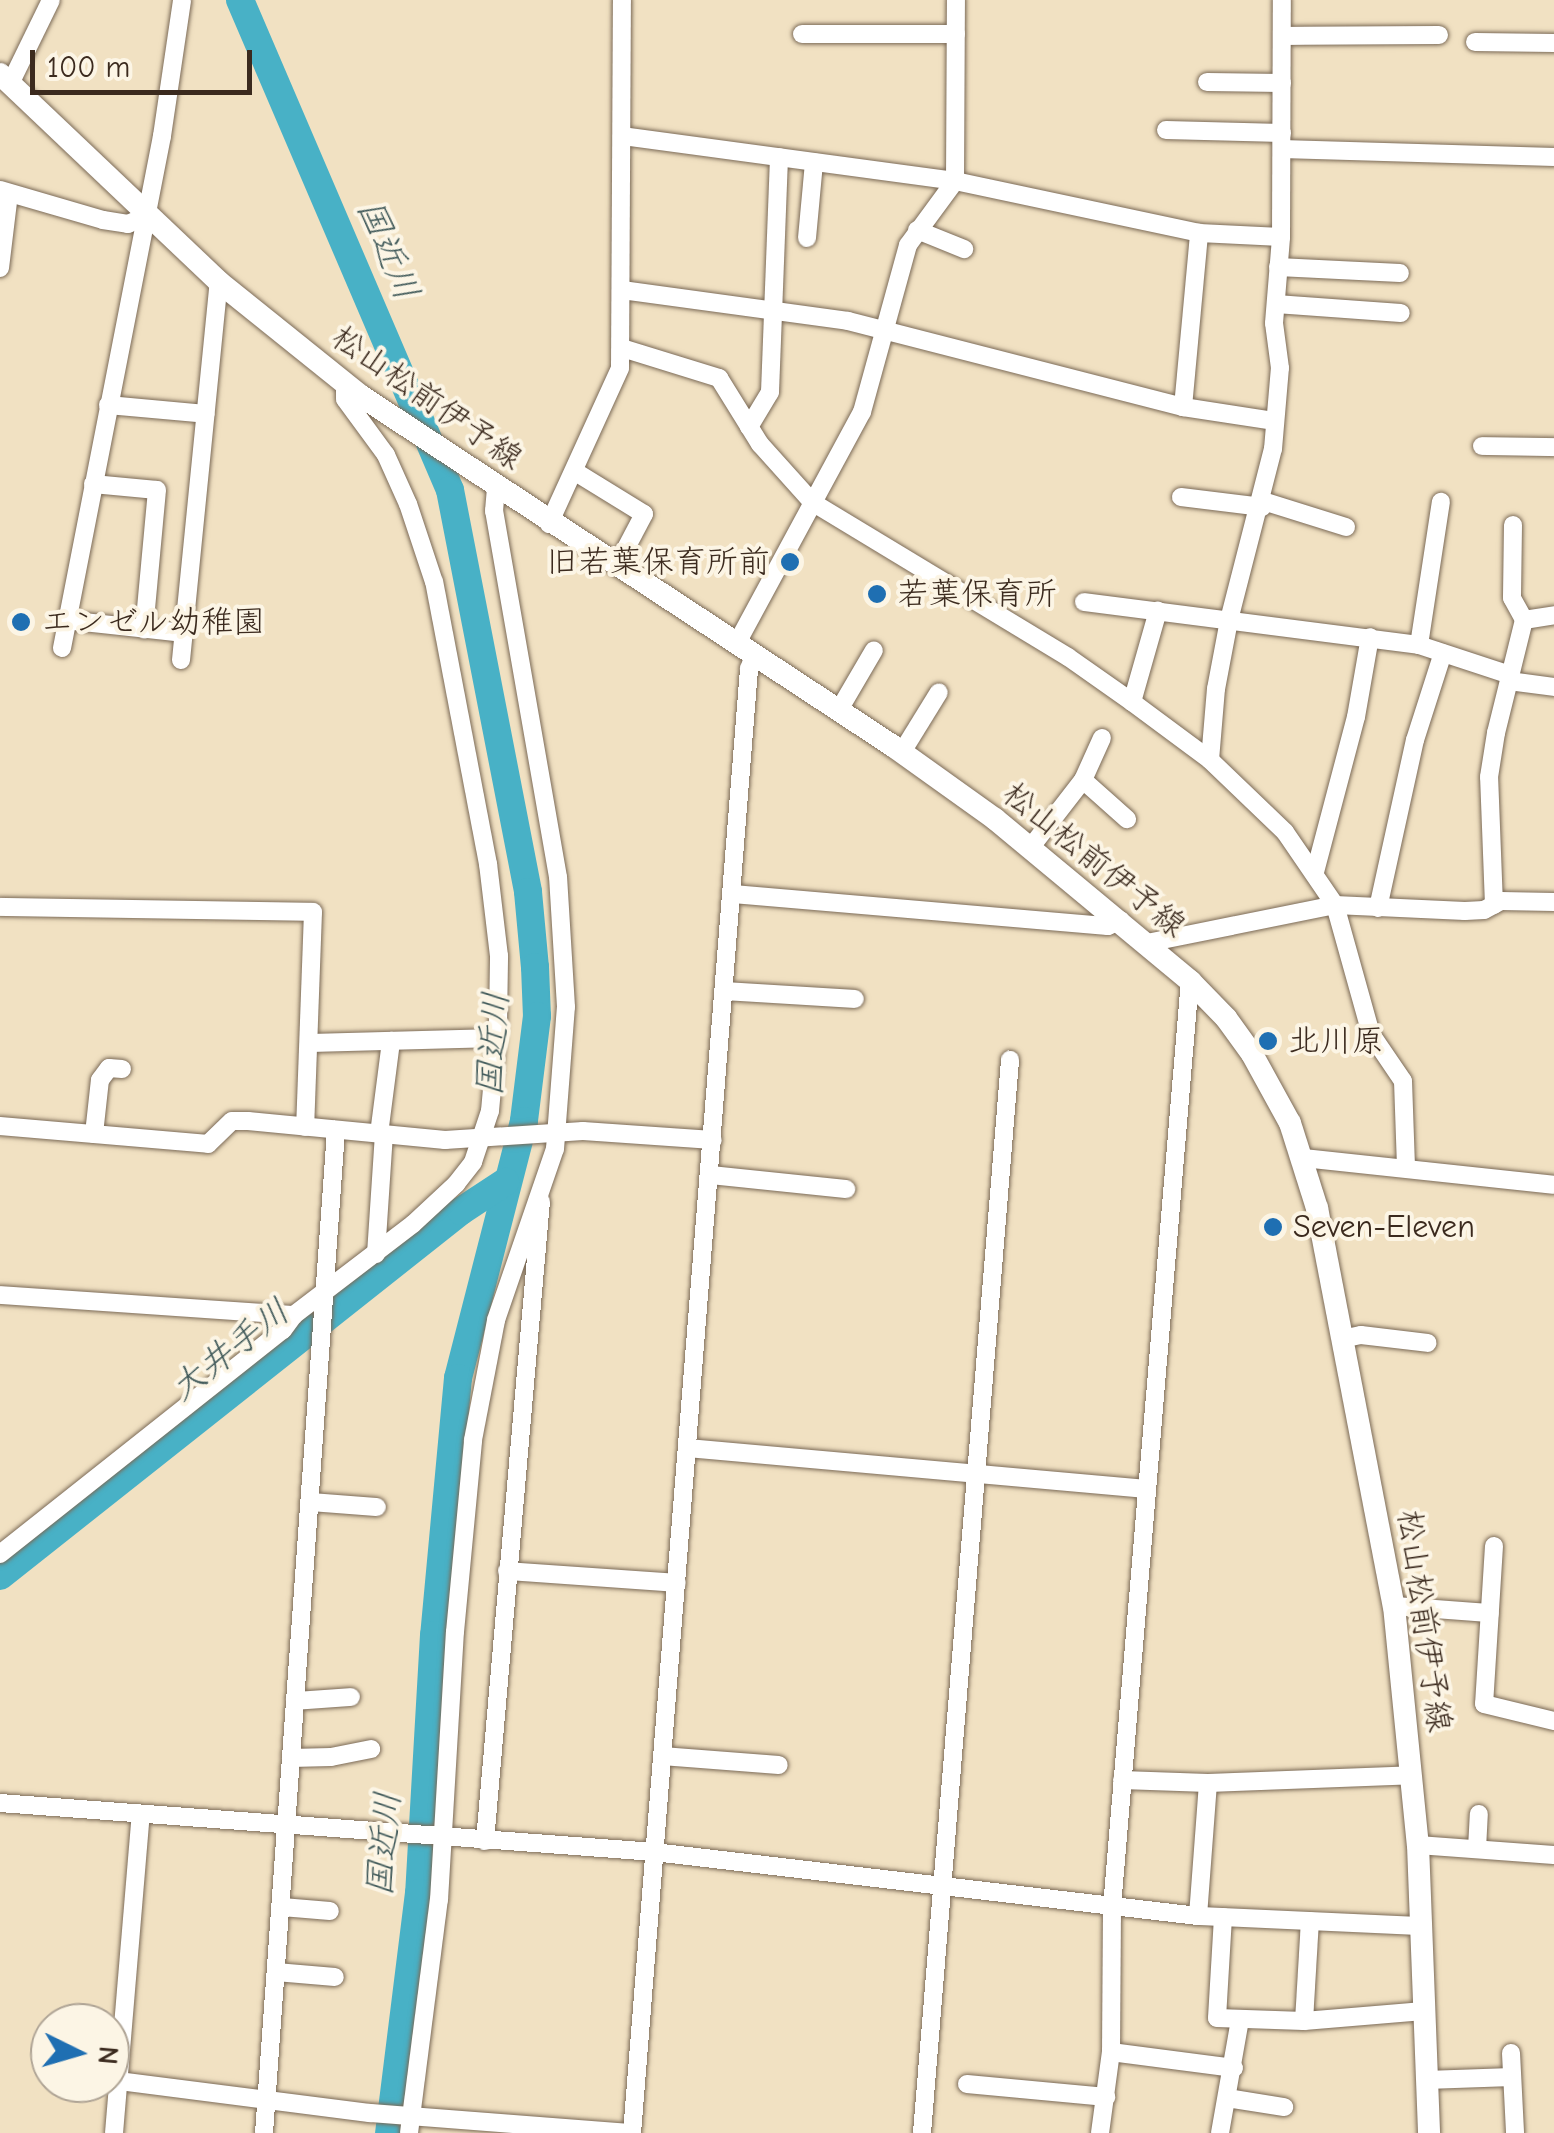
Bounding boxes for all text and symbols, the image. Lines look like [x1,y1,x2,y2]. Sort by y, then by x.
scale bar [35,30,258,92]
text: 100 m [47,50,130,85]
water label: 国近川 [348,193,428,307]
street label: 松山松前伊予線 [324,318,530,478]
place label: 旧若葉保育所前 [546,543,770,581]
marker: 旧若葉保育所前 [779,551,801,573]
place label: 若葉保育所 [897,575,1057,613]
marker: 若葉保育所 [866,583,888,605]
place label: エンゼル幼稚園 [41,603,265,641]
marker: エンゼル幼稚園 [10,611,32,633]
street label: 松山松前伊予線 [995,775,1193,945]
water label: 国近川 [468,990,518,1098]
place label: 北川原 [1288,1022,1384,1060]
marker: 北川原 [1257,1030,1279,1052]
place label: Seven-Eleven [1293,1208,1475,1246]
marker: Seven-Eleven [1262,1216,1284,1238]
water label: 大井手川 [162,1290,298,1410]
street label: 松山松前伊予線 [1389,1507,1459,1735]
water label: 国近川 [359,1790,409,1898]
north arrow [30,2003,130,2103]
text: N [91,2045,125,2066]

